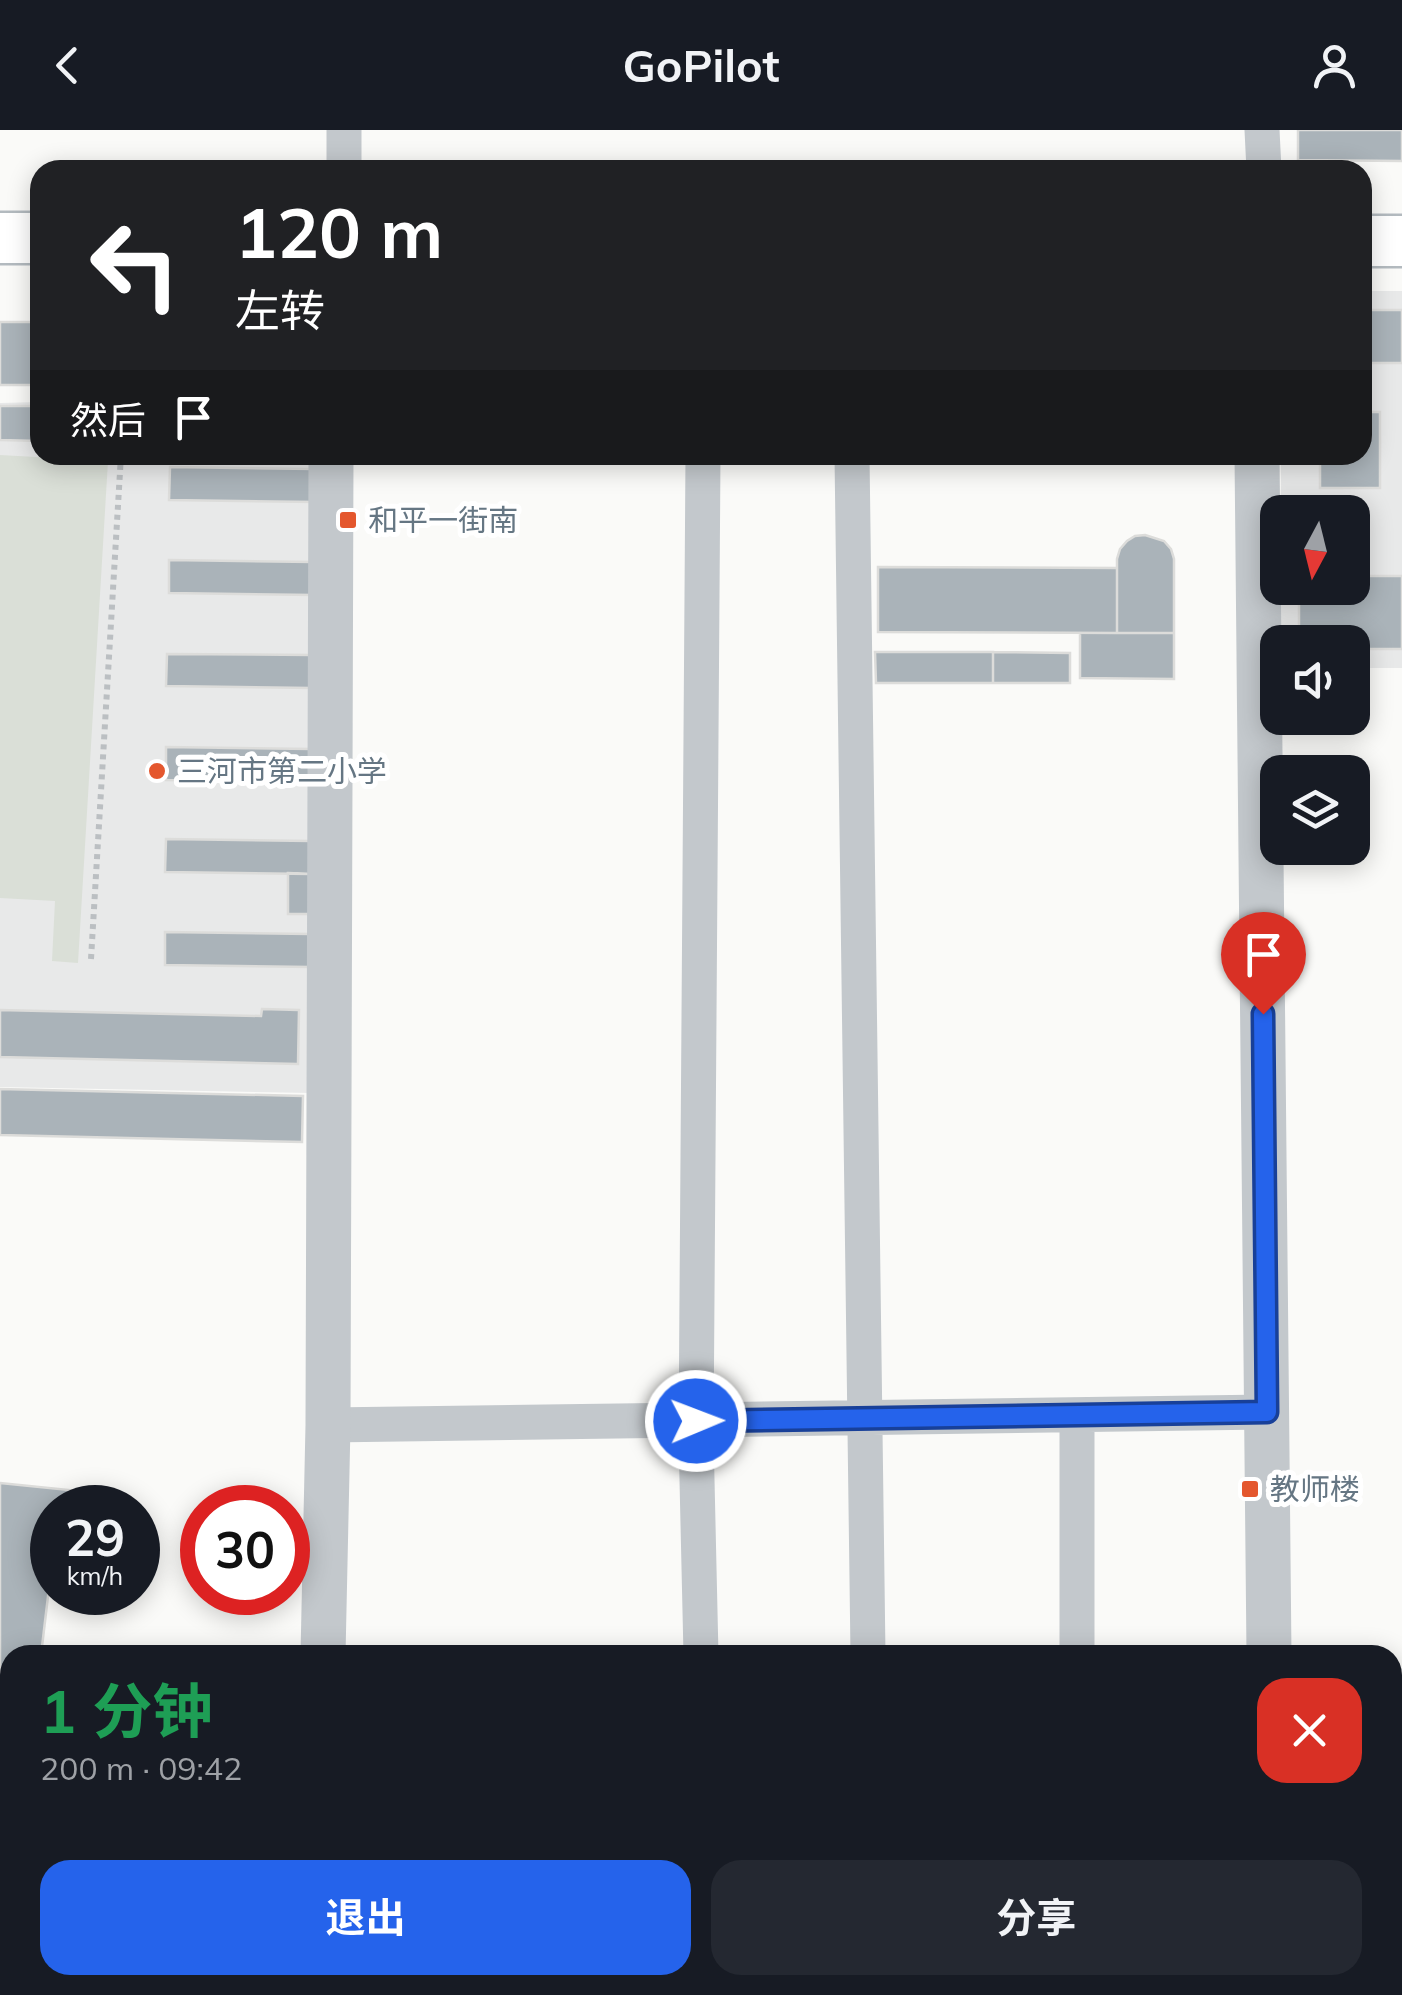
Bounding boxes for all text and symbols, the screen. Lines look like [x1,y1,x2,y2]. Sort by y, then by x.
text: GoPilot [623,37,779,93]
icon: back [40,38,95,93]
icon: person [1307,38,1362,93]
text: 120 m [235,188,443,276]
icon: left [70,200,200,330]
text: 左转 [235,282,325,338]
icon: arrive [166,390,221,445]
text: 然后 [70,396,146,444]
north arrow [1260,495,1370,605]
map controls [1260,495,1370,865]
place label: 和平一街南 [368,501,518,539]
marker: 和平一街南 [337,509,359,531]
button: sound [1260,625,1370,735]
place label: 三河市第二小学 [177,752,387,790]
button: layers [1260,755,1370,865]
marker: 三河市第二小学 [146,760,168,782]
pin [1221,912,1306,1015]
icon: arrive [1236,927,1291,982]
position arrow [644,1369,748,1473]
place label: 教师楼 [1270,1470,1360,1508]
marker: 教师楼 [1239,1478,1261,1500]
speed limit sign: 30 [180,1485,310,1615]
text: 29 [65,1506,125,1569]
text: km/h [67,1560,123,1591]
text: 1 分钟 [40,1673,212,1748]
button: close [1257,1678,1362,1783]
text: 200 m · 09:42 [40,1748,242,1788]
button: 退出 [40,1860,691,1975]
button: 分享 [711,1860,1362,1975]

